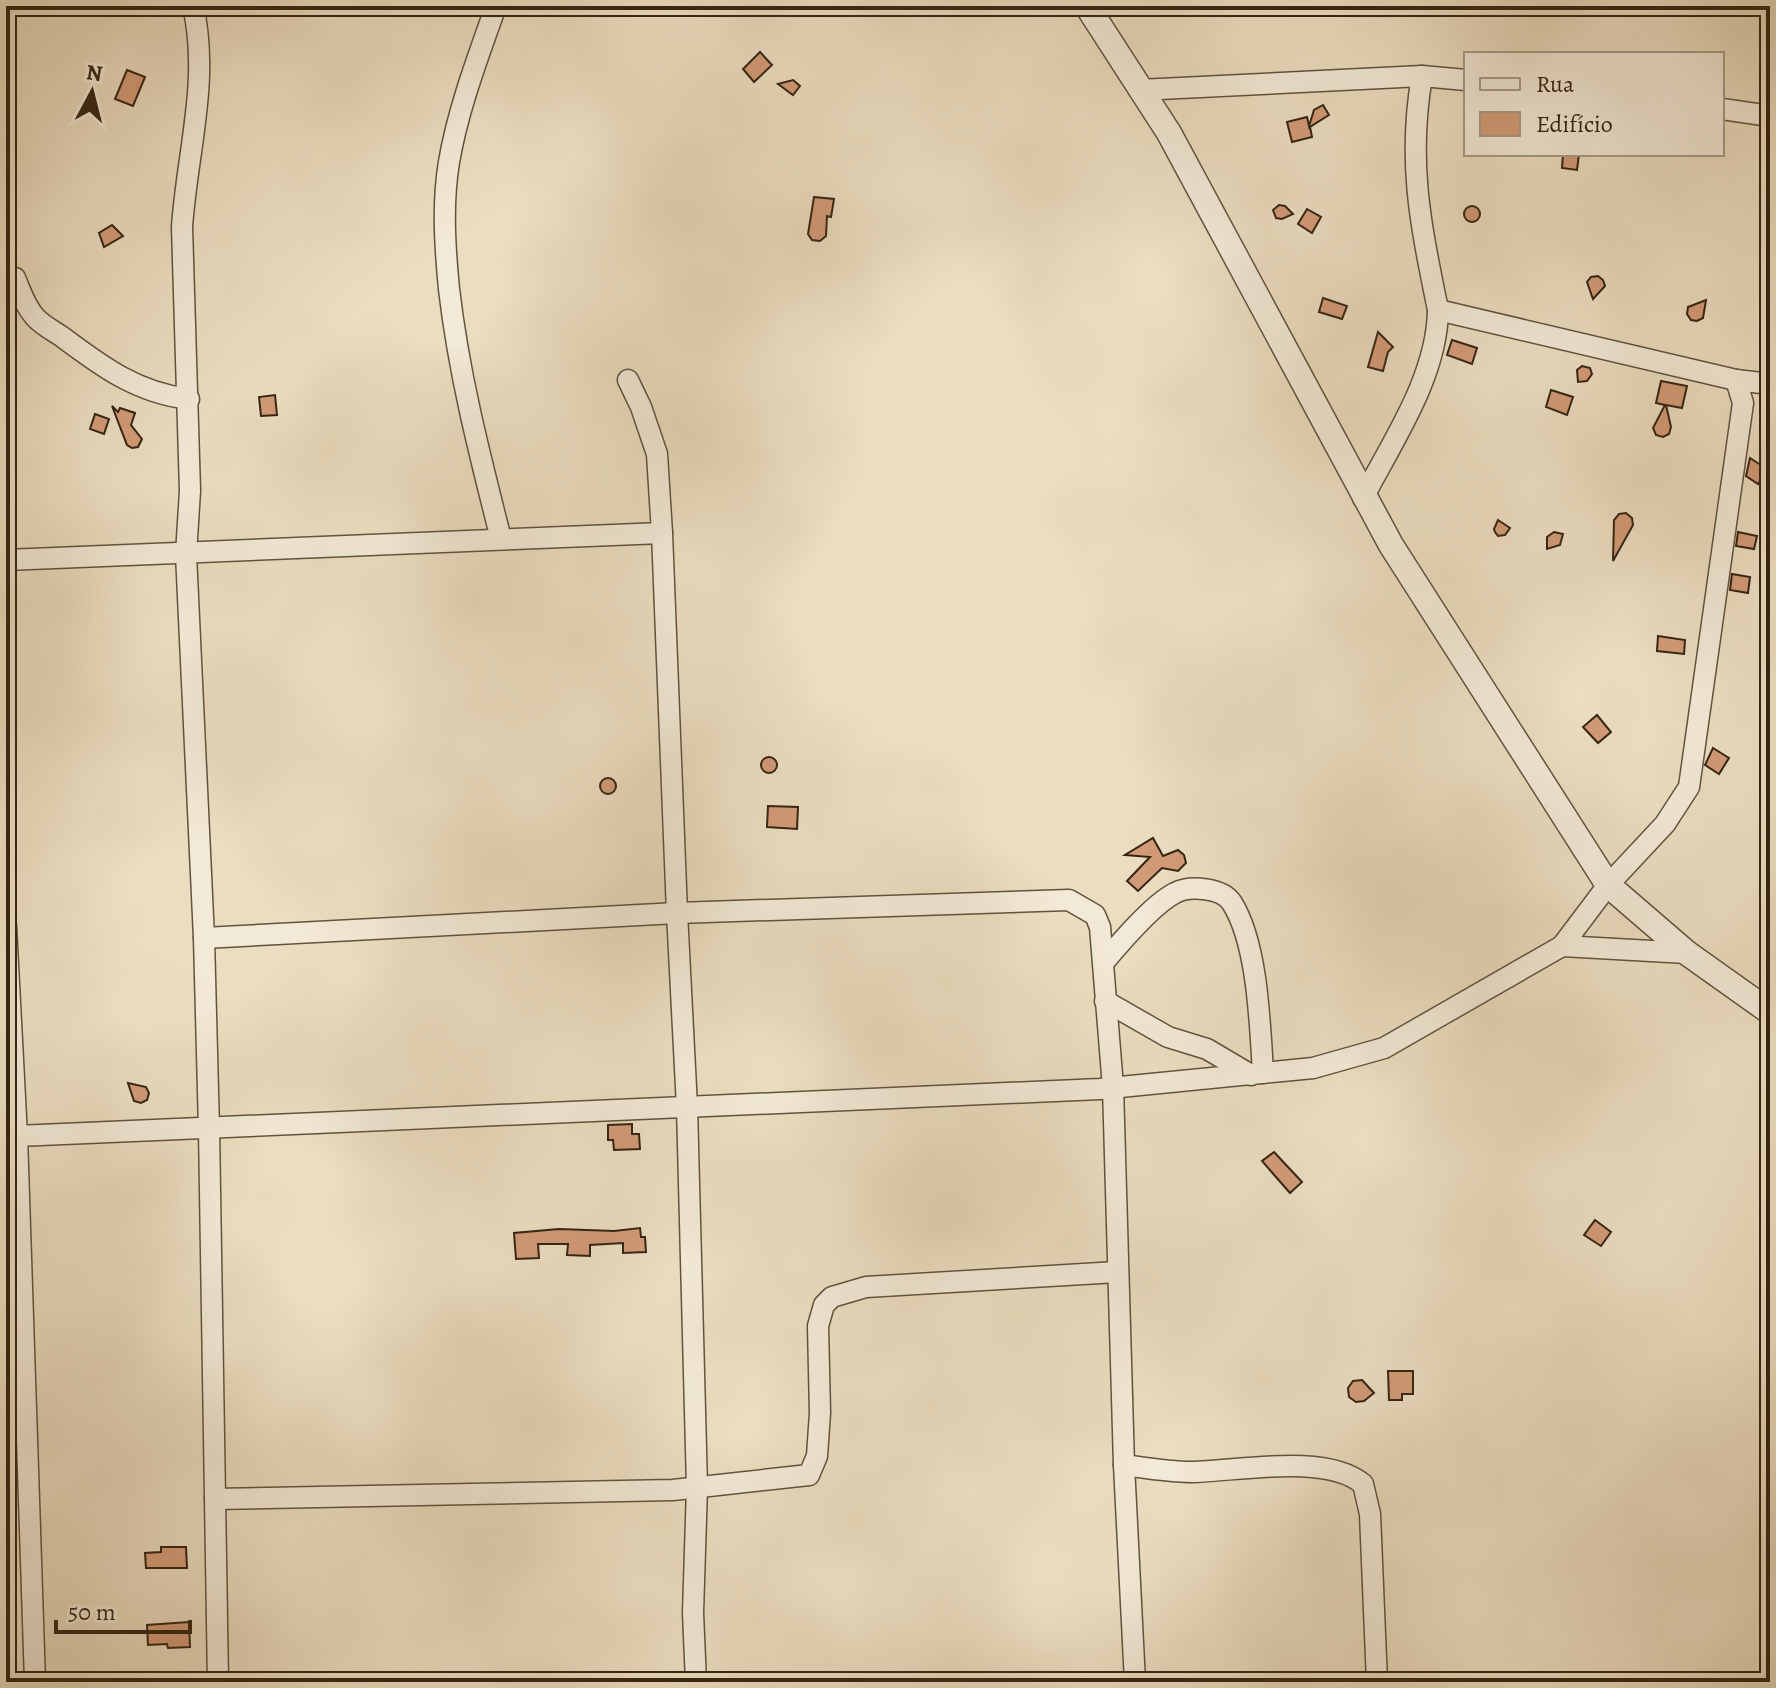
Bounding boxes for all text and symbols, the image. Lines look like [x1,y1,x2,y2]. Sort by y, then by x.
north arrow [52,52,132,132]
legend [1464,52,1724,156]
text: N [85,57,104,89]
text: Rua [1536,68,1575,100]
text: Edifício [1536,108,1613,140]
scale bar [56,1584,190,1634]
text: 50 m [68,1596,116,1628]

